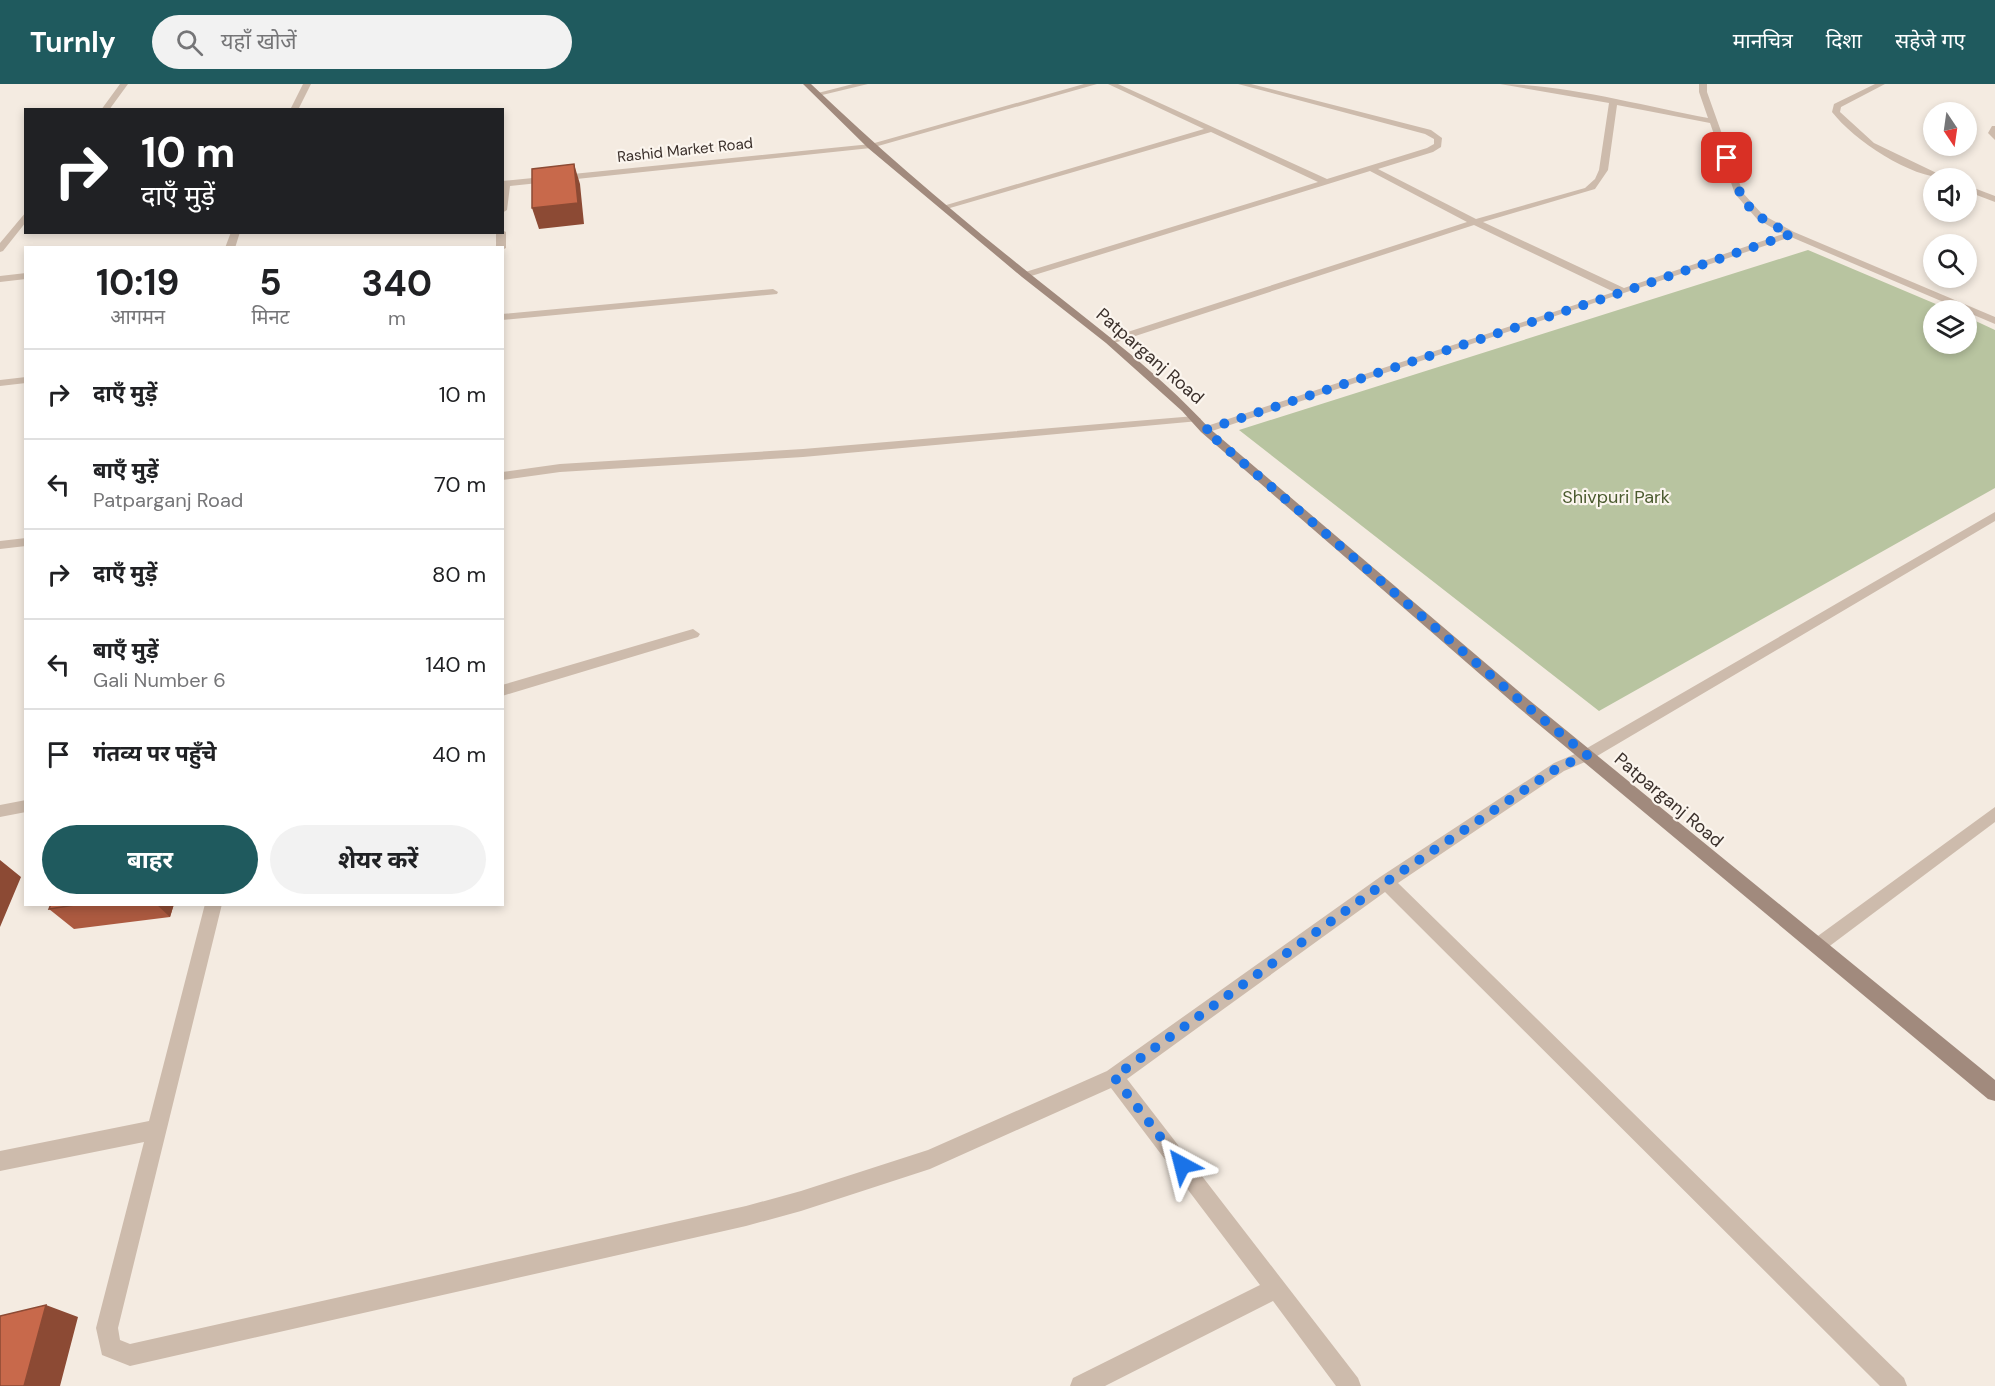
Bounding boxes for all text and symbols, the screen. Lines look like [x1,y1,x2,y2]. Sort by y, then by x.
search box [152,15,572,69]
text: Turnly [30,24,116,61]
icon: search [173,26,206,59]
text: यहाँ खोजें [221,27,297,56]
text: मानचित्र [1733,27,1793,55]
text: दिशा [1826,27,1862,55]
text: सहेजे गए [1895,27,1965,55]
north arrow [1923,102,1977,156]
map controls [1923,102,1977,354]
text: 10 m [141,125,235,180]
icon: right [42,132,120,210]
pin [1701,132,1752,183]
street label: Rashid Market Road [616,133,754,167]
icon: arrive [1710,141,1743,174]
button: sound [1923,168,1977,222]
text: दाएँ मुड़ें [141,178,215,213]
button: search [1923,234,1977,288]
text: 10:19 [96,259,179,306]
text: 5 [259,259,282,306]
text: 340 [362,260,432,307]
button: layers [1923,300,1977,354]
street label: Patparganj Road [1091,303,1209,409]
text: आगमन [110,304,165,330]
text: मिनट [251,304,290,330]
text: m [388,305,406,331]
icon: right [42,378,75,411]
text: दाएँ मुड़ें [93,379,157,408]
text: 10 m [439,380,486,409]
text: बाएँ मुड़ें [93,456,159,485]
icon: left [42,468,75,501]
text: 70 m [434,470,486,499]
park label: Shivpuri Park [1562,485,1670,509]
text: Patparganj Road [93,487,243,513]
icon: right [42,558,75,591]
text: दाएँ मुड़ें [93,559,157,588]
text: 80 m [432,560,486,589]
text: बाएँ मुड़ें [93,636,159,665]
icon: left [42,648,75,681]
text: 140 m [425,650,486,679]
text: Gali Number 6 [93,667,226,693]
icon: arrive [42,738,75,771]
text: गंतव्य पर पहुँचे [93,739,216,768]
text: 40 m [432,740,486,769]
street label: Patparganj Road [1609,747,1729,853]
button: बाहर [42,825,258,894]
button: शेयर करें [270,825,486,894]
position arrow [1150,1133,1214,1197]

